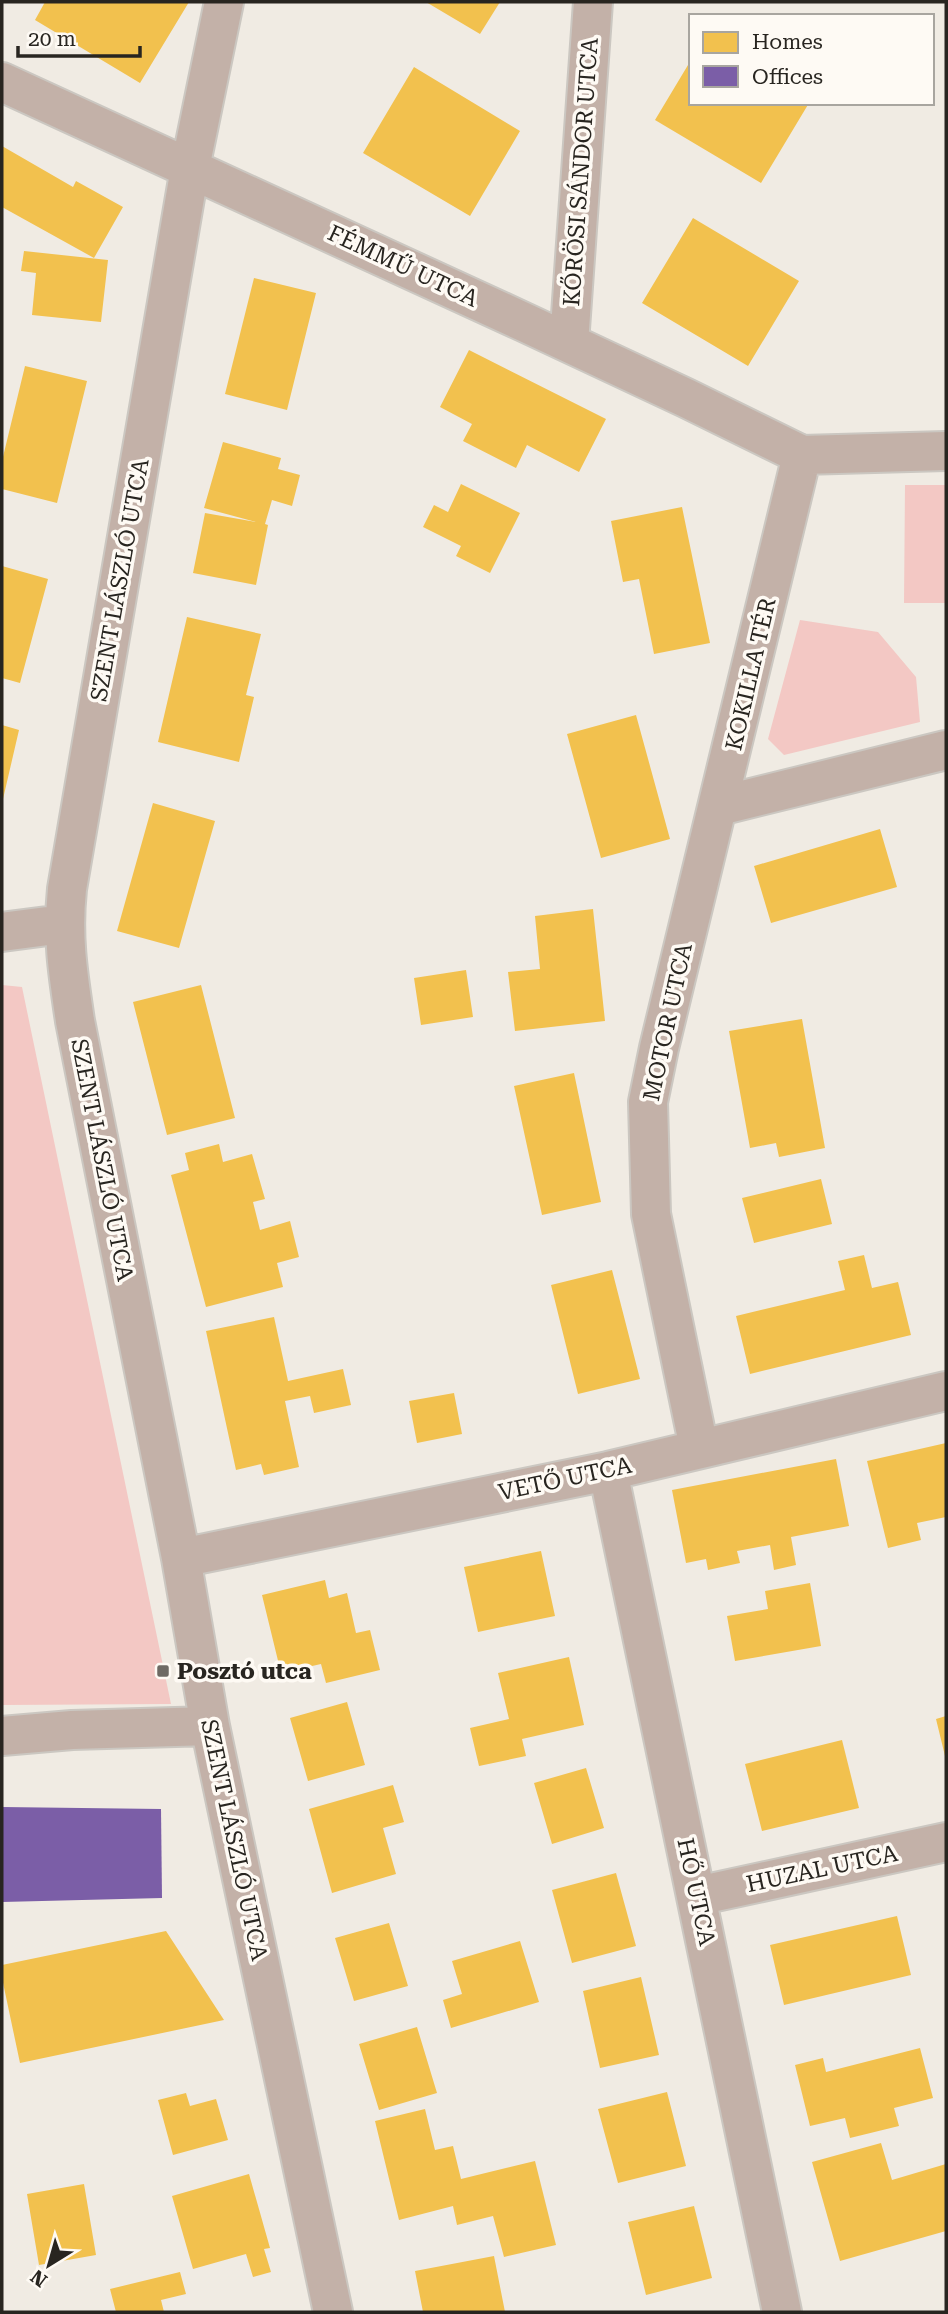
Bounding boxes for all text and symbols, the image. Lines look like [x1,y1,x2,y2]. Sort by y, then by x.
scale bar [18,14,140,58]
legend [689,14,934,105]
text: 20 m [28,27,76,51]
text: Homes [752,30,823,54]
street label: KŐRÖSI SÁNDOR UTCA [557,37,604,307]
text: Offices [752,65,823,89]
street label: FÉMMŰ UTCA [324,218,483,313]
street label: SZENT LÁSZLÓ UTCA [84,456,155,704]
street label: KOKILLA TÉR [720,595,782,753]
street label: MOTOR UTCA [638,941,698,1103]
street label: SZENT LÁSZLÓ UTCA [65,1036,140,1283]
street label: VETŐ UTCA [496,1451,634,1506]
place label: Posztó utca [177,1658,312,1685]
marker: Posztó utca [155,1663,171,1679]
street label: SZENT LÁSZLÓ UTCA [195,1717,274,1963]
street label: HŐ UTCA [671,1836,722,1948]
street label: HUZAL UTCA [744,1840,900,1898]
north arrow [14,2230,84,2300]
text: N [26,2264,52,2292]

